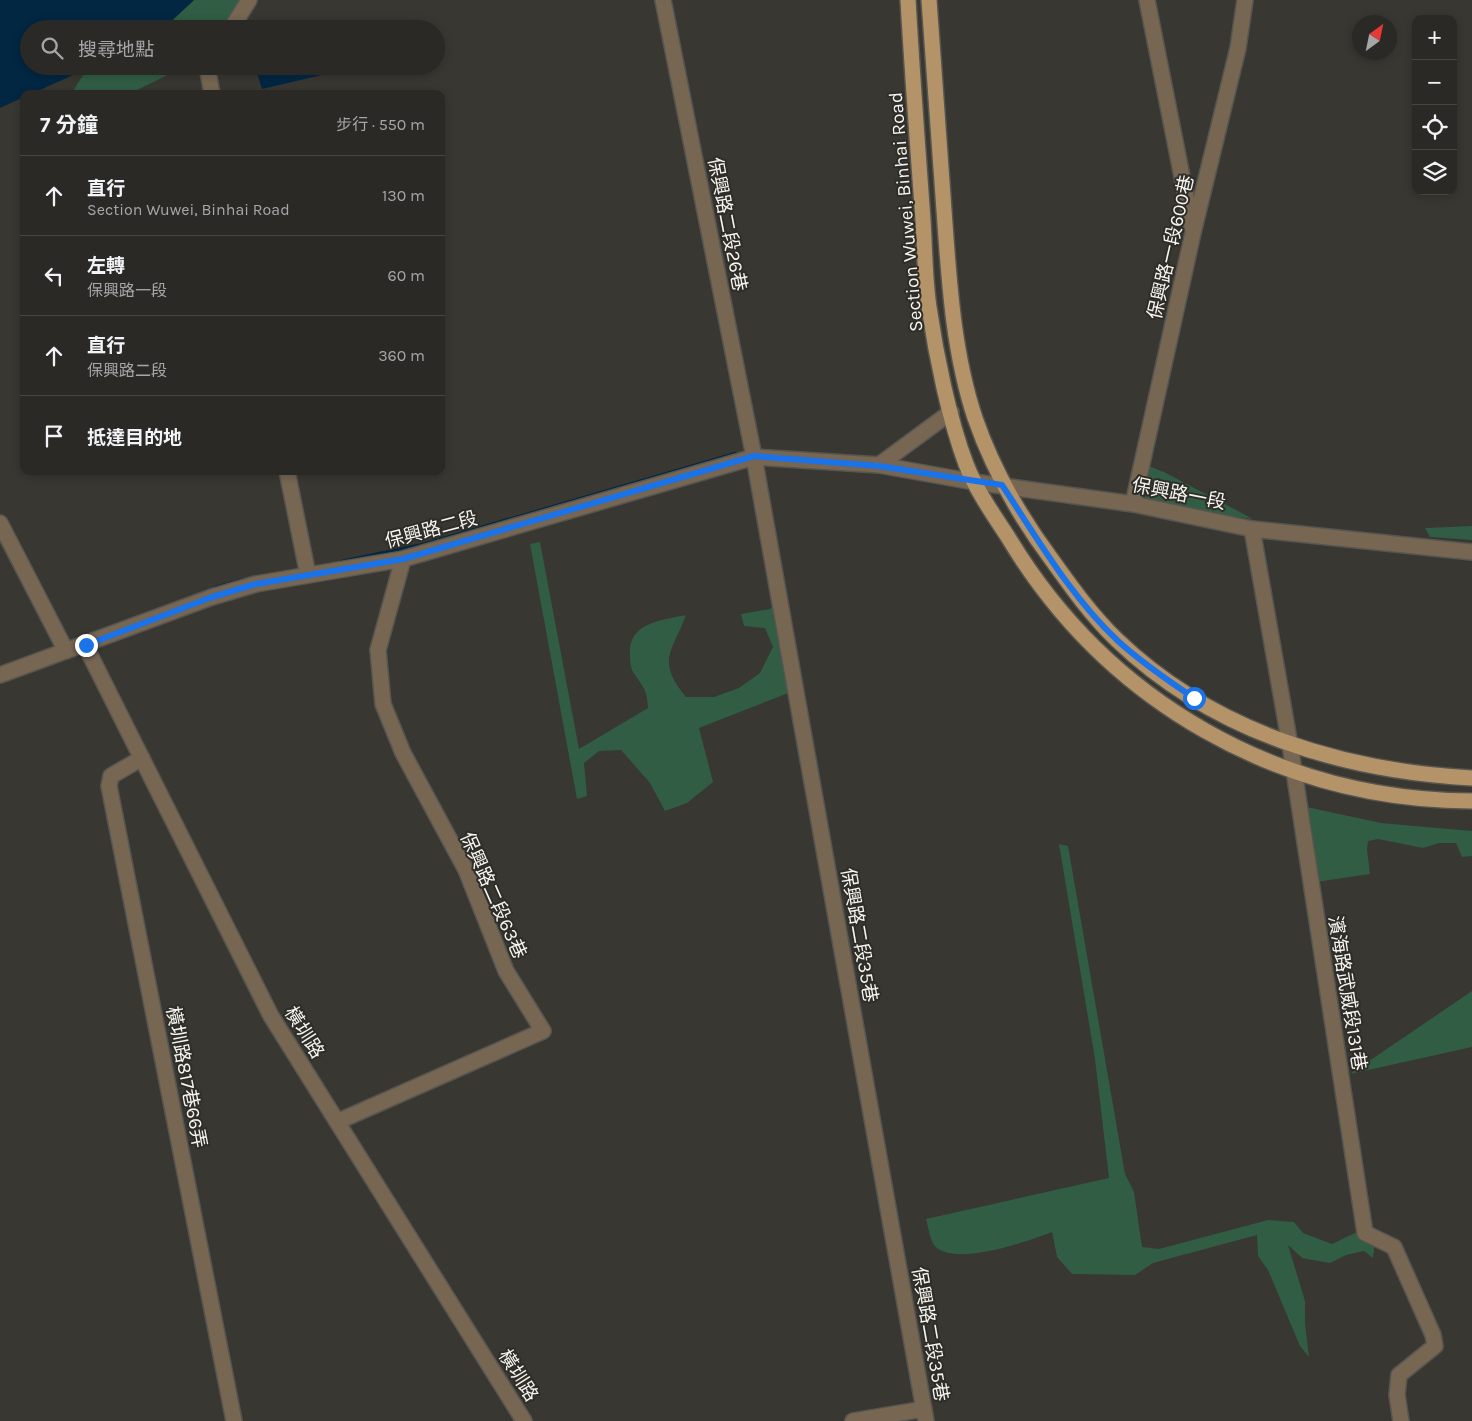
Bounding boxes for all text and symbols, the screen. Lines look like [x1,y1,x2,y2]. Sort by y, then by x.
north arrow [1352,15,1397,60]
map controls [1412,15,1457,195]
button: + [1412,15,1457,60]
search box [20,20,445,75]
icon: search [38,34,66,62]
text: 搜尋地點 [78,39,154,61]
button: − [1412,60,1457,105]
street label: Section Wuwei, Binhai Road [885,91,927,333]
button: locate [1412,105,1457,150]
text: 7 分鐘 [40,113,98,137]
text: 步行 · 550 m [336,115,425,134]
button: layers [1412,150,1457,195]
street label: 保興路二段26巷 [703,155,751,293]
street label: 保興路一段600巷 [1144,173,1198,322]
text: 直行 [87,178,125,200]
icon: ahead [40,182,68,210]
text: 130 m [382,186,425,205]
text: Section Wuwei, Binhai Road [87,200,290,219]
text: 左轉 [87,255,125,277]
icon: left [40,262,68,290]
text: 60 m [388,266,425,285]
text: 保興路一段 [87,281,167,300]
text: 直行 [87,335,125,357]
icon: ahead [40,342,68,370]
text: 360 m [378,346,425,365]
text: 保興路二段 [87,361,167,380]
icon: arrive [40,422,68,450]
text: 抵達目的地 [87,427,182,449]
street label: 保興路一段 [1130,474,1228,514]
street label: 保興路二段 [383,507,480,553]
route end [75,634,98,657]
route start [1183,687,1206,710]
street label: 保興路二段63巷 [455,829,531,962]
street label: 保興路二段35巷 [836,866,882,1004]
street label: 濱海路武威段131巷 [1324,914,1370,1072]
street label: 橫圳路 [280,1003,329,1063]
street label: 橫圳路817巷66弄 [162,1005,211,1150]
street label: 保興路二段35巷 [907,1265,953,1403]
street label: 橫圳路 [494,1346,543,1406]

